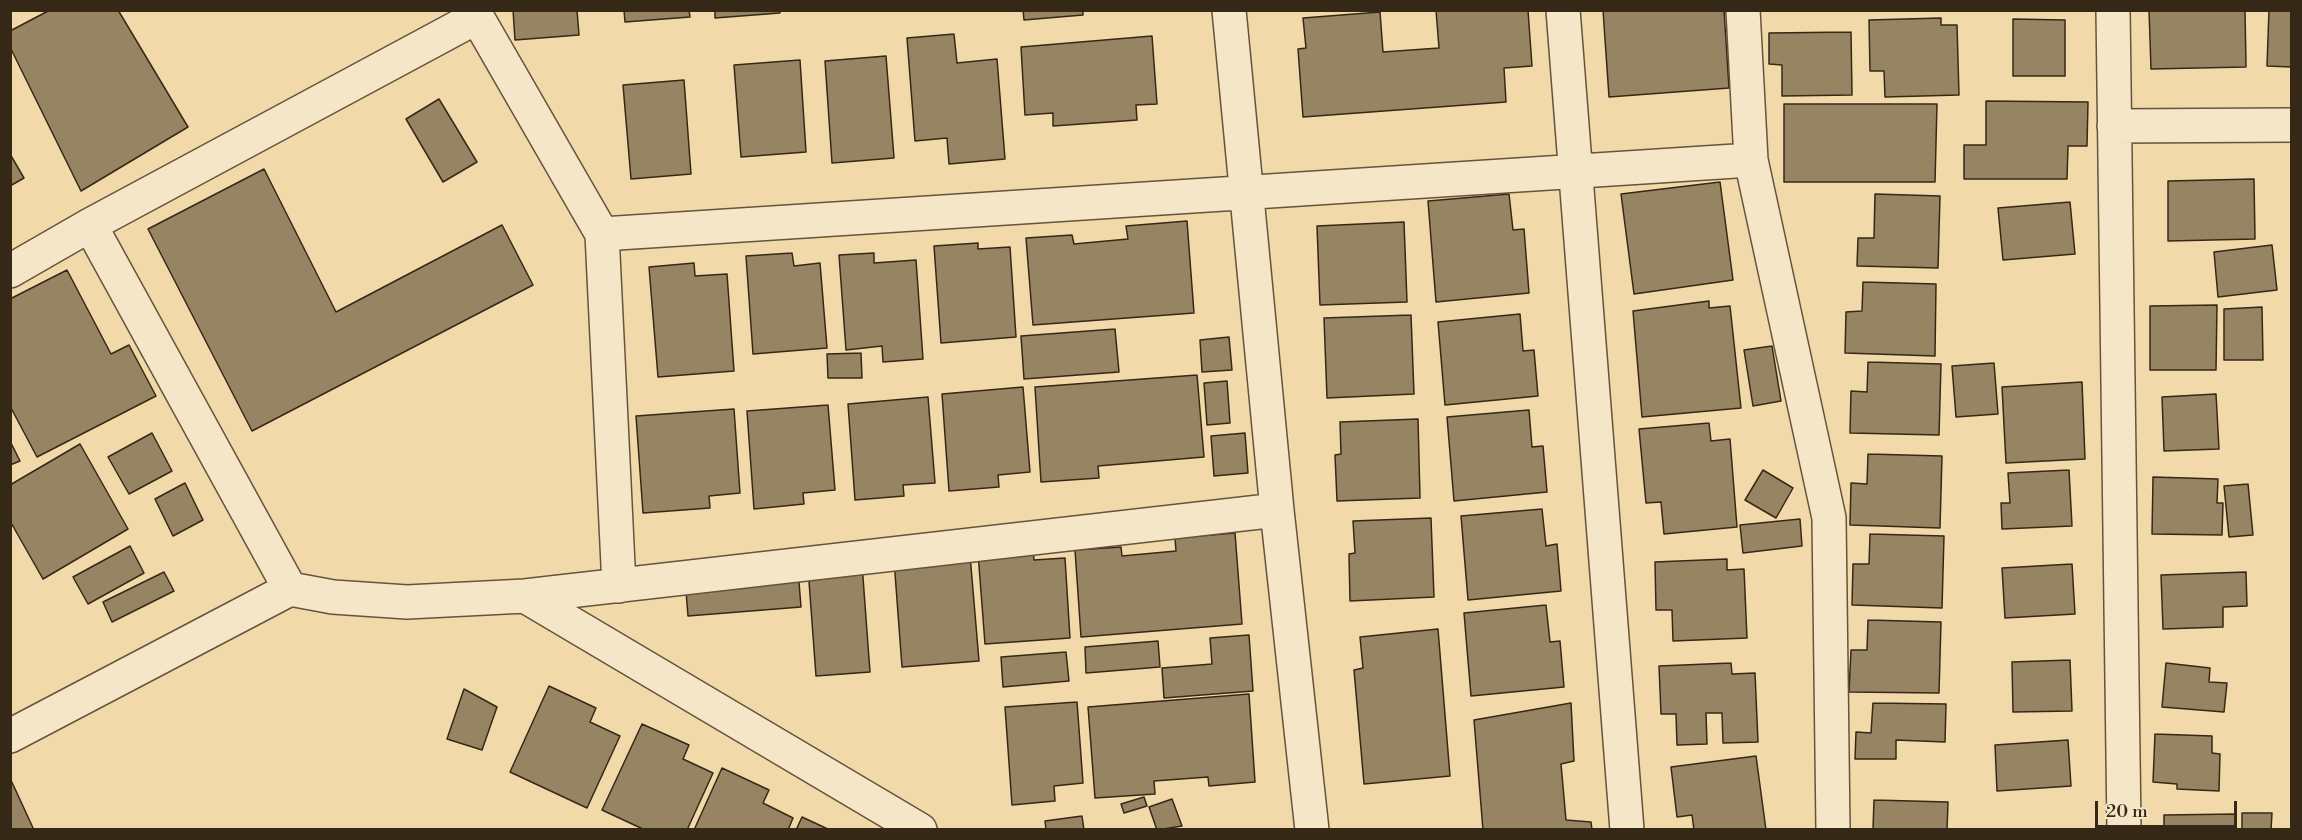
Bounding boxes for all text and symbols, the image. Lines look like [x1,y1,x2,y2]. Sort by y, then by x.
scale bar [2098,789,2240,827]
text: 20 m [2106,800,2148,823]

